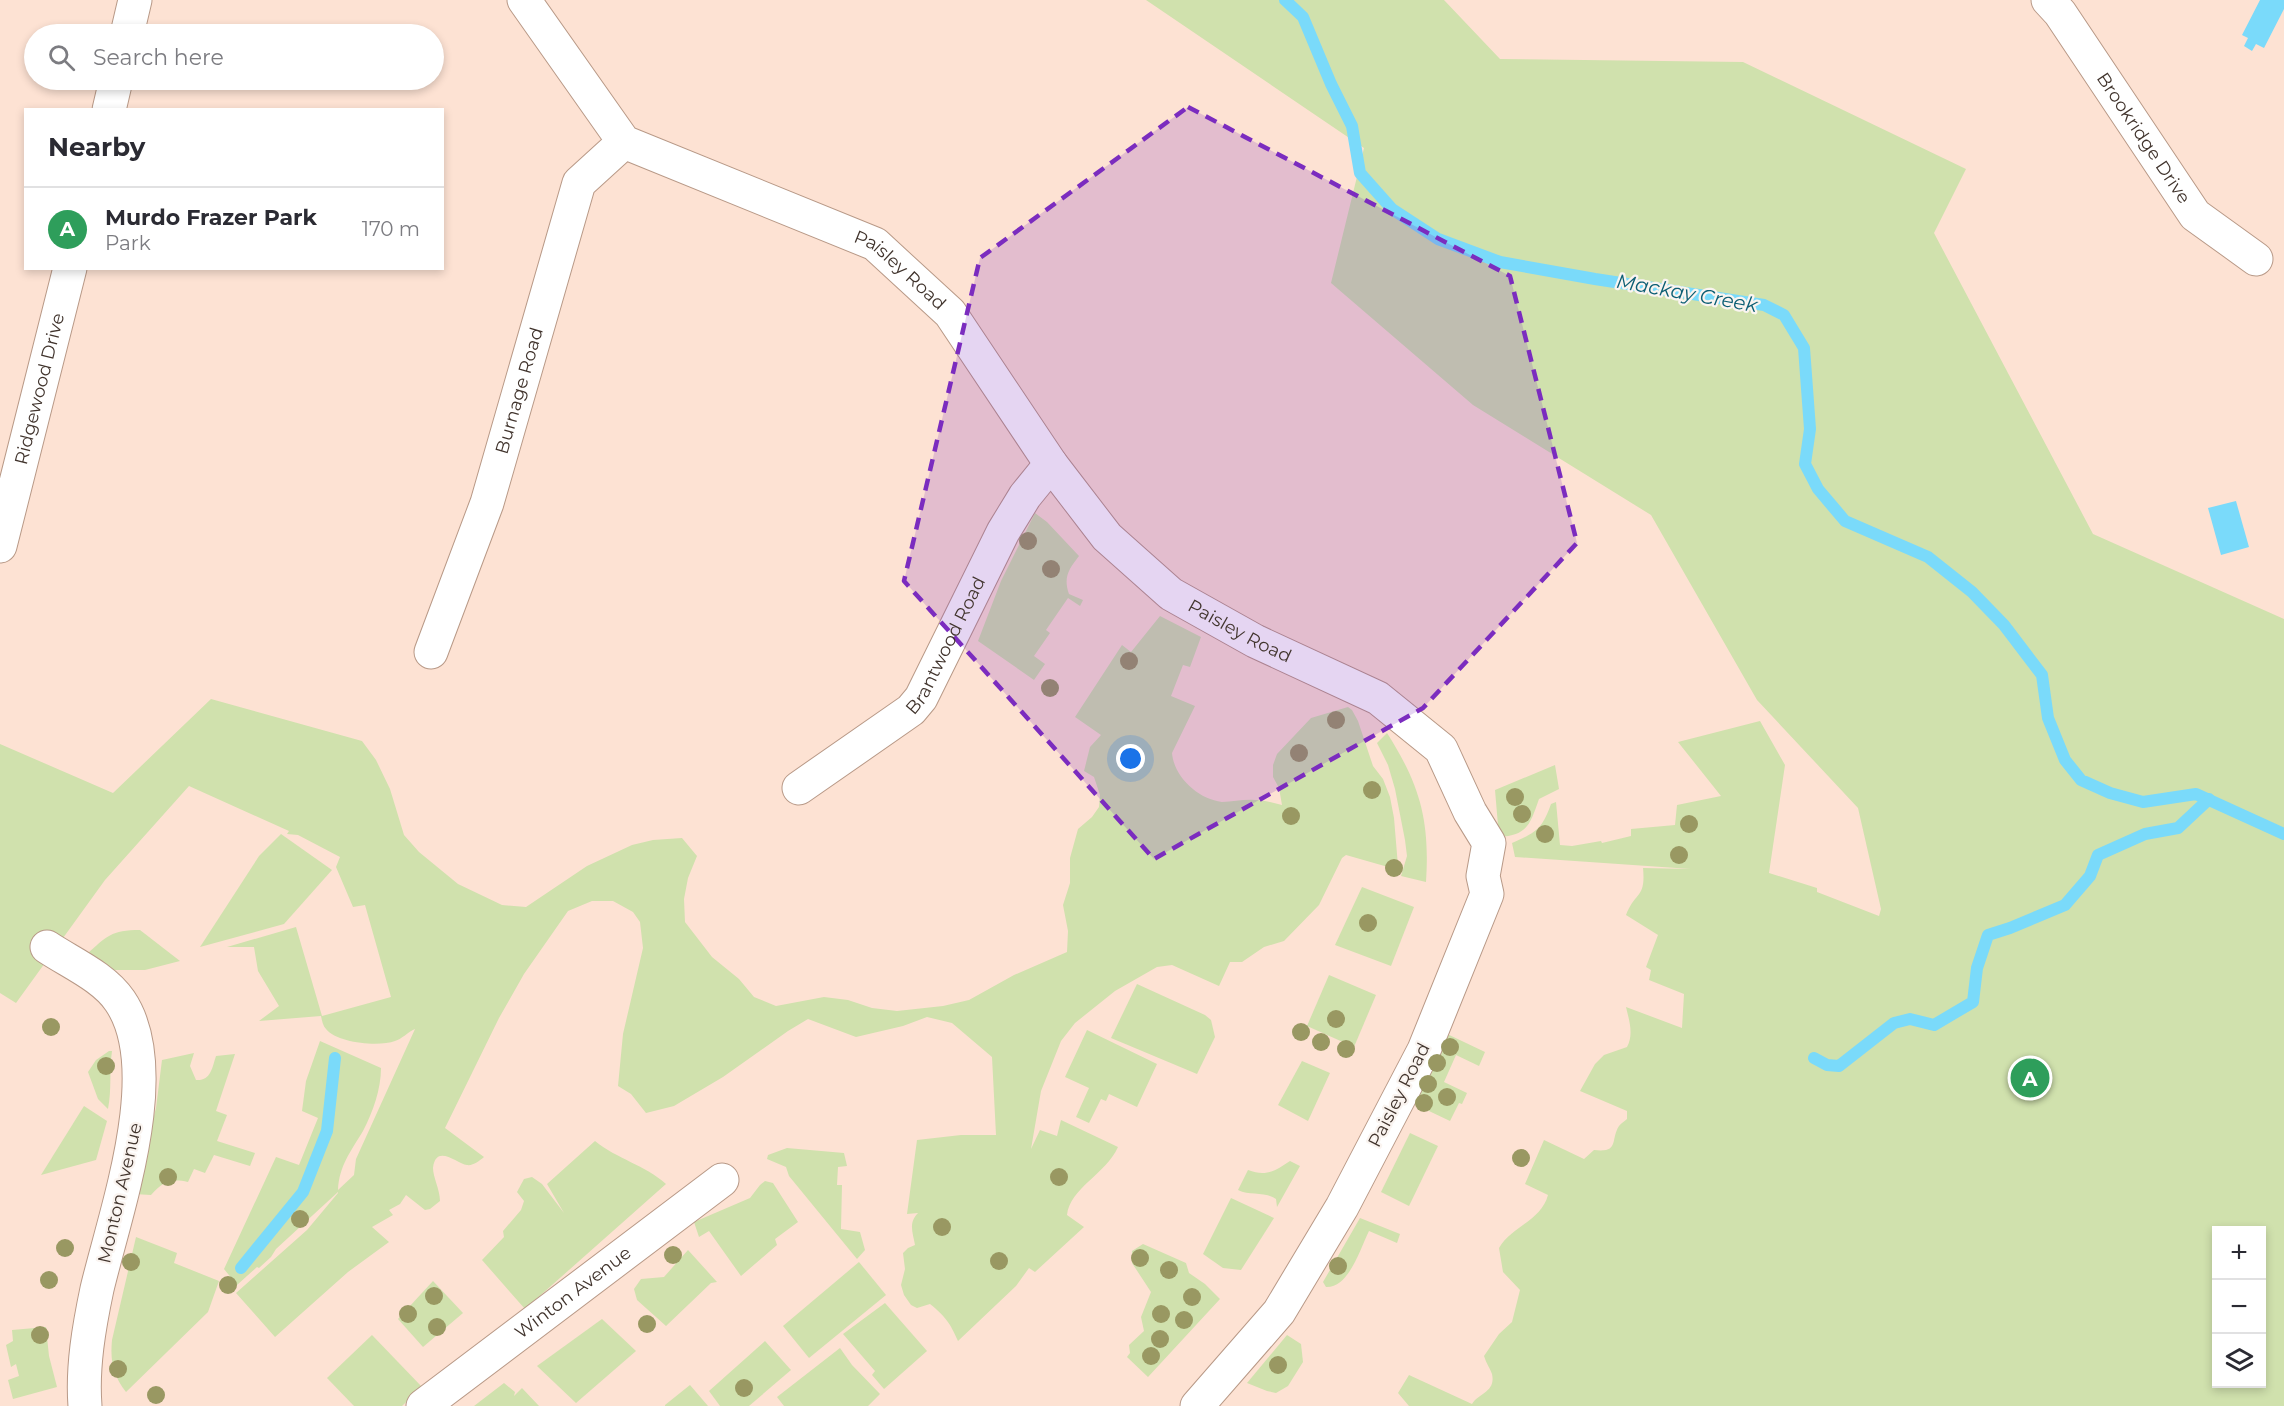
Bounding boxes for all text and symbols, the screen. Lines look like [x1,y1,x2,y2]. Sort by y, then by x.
search box [24,24,444,90]
icon: search [45,41,78,74]
text: Search here [93,44,224,71]
street label: Brookridge Drive [2092,68,2195,208]
text: Nearby [48,131,145,163]
text: Murdo Frazer Park [105,204,317,231]
text: A [60,217,75,241]
text: 170 m [362,217,420,241]
street label: Paisley Road [851,226,950,315]
text: Park [105,231,151,255]
water label: Mackay Creek [1615,269,1761,317]
street label: Ridgewood Drive [10,311,69,467]
street label: Burnage Road [491,325,548,457]
street label: Brantwood Road [901,573,990,719]
street label: Paisley Road [1184,595,1295,667]
your location [1116,744,1145,773]
street label: Paisley Road [1363,1039,1435,1151]
pin: A [2010,1056,2050,1100]
street label: Monton Avenue [93,1120,147,1265]
map controls [2212,1226,2266,1388]
button: + [2212,1226,2266,1280]
street label: Winton Avenue [511,1242,635,1344]
button: − [2212,1280,2266,1334]
button: layers [2212,1334,2266,1388]

